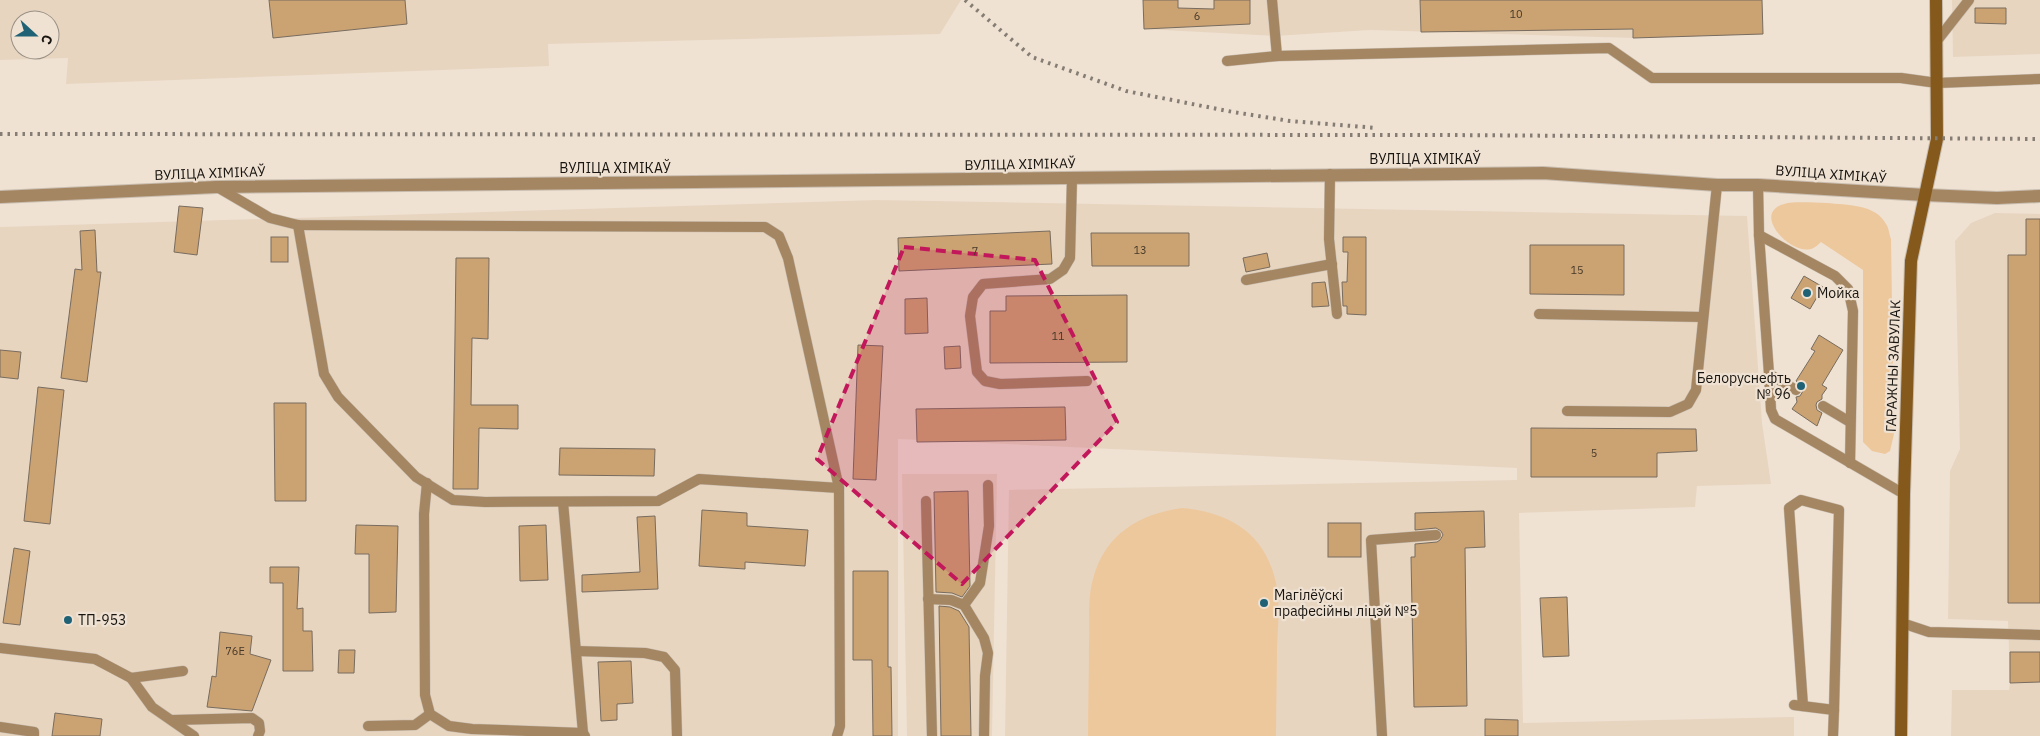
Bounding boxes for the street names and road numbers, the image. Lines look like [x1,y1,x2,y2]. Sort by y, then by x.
street label: ВУЛІЦА ХІМІКАЎ [1369,149,1481,168]
street label: ВУЛІЦА ХІМІКАЎ [964,153,1077,174]
street label: ВУЛІЦА ХІМІКАЎ [559,158,671,177]
street label: ВУЛІЦА ХІМІКАЎ [1775,160,1888,187]
street label: ВУЛІЦА ХІМІКАЎ [154,161,267,184]
street label: ГАРАЖНЫ ЗАВУЛАК [1882,300,1904,432]

